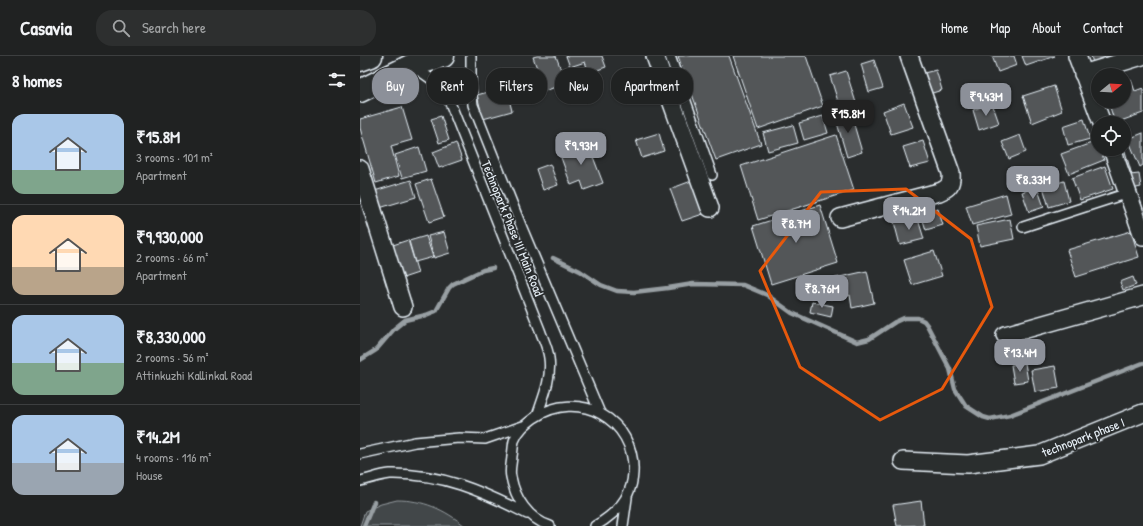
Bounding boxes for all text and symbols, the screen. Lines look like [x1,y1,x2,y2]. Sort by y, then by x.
search box [96,10,376,46]
text: Casavia [20,15,72,41]
icon: search [110,17,132,39]
text: Search here [142,17,206,38]
text: Home [941,18,968,37]
text: Map [990,18,1010,37]
text: About [1032,18,1061,37]
text: Contact [1083,18,1123,37]
chip: Buy [372,68,419,104]
chip: Rent [427,68,478,104]
chip: Filters [486,68,547,104]
chip: New [555,68,603,104]
chip: Apartment [611,68,693,104]
north arrow [1091,68,1131,108]
map controls [1091,68,1131,156]
text: 8 homes [12,69,62,92]
icon: filters [326,69,348,91]
pin: ₹9.43M [953,83,1019,117]
text: ₹9.43M [969,87,1003,105]
pin: ₹15.8M [815,100,881,134]
text: ₹15.8M [831,104,865,122]
button: locate [1091,116,1131,156]
text: ₹15.8M [136,125,180,148]
icon: home [44,130,92,178]
pin: ₹9.93M [548,132,614,166]
text: ₹9.93M [564,136,598,154]
text: 3 rooms · 101 m² [136,148,213,166]
street label: Technopark Phase III Main Road [477,157,549,299]
text: Apartment [136,166,187,184]
pin: ₹8.33M [1000,166,1066,200]
text: ₹8.33M [1015,170,1051,188]
pin: ₹14.2M [876,197,942,231]
text: ₹14.2M [892,201,926,219]
pin: ₹8.7M [768,210,824,244]
text: ₹8.7M [781,214,811,232]
text: ₹9,930,000 [136,225,203,248]
icon: home [44,231,92,279]
text: 2 rooms · 66 m² [136,248,208,266]
text: Apartment [136,266,187,284]
pin: ₹8.76M [789,275,855,309]
text: ₹8.76M [804,279,840,297]
text: ₹8,330,000 [136,325,206,348]
icon: home [44,331,92,379]
pin: ₹13.4M [987,339,1053,373]
text: ₹13.4M [1003,343,1037,361]
text: 2 rooms · 56 m² [136,348,209,366]
text: Attinkuzhi Kallinkal Road [136,366,252,384]
street label: technopark phase I [1039,413,1127,461]
text: ₹14.2M [136,425,180,448]
icon: home [44,431,92,479]
text: 4 rooms · 116 m² [136,448,211,466]
text: House [136,466,163,484]

